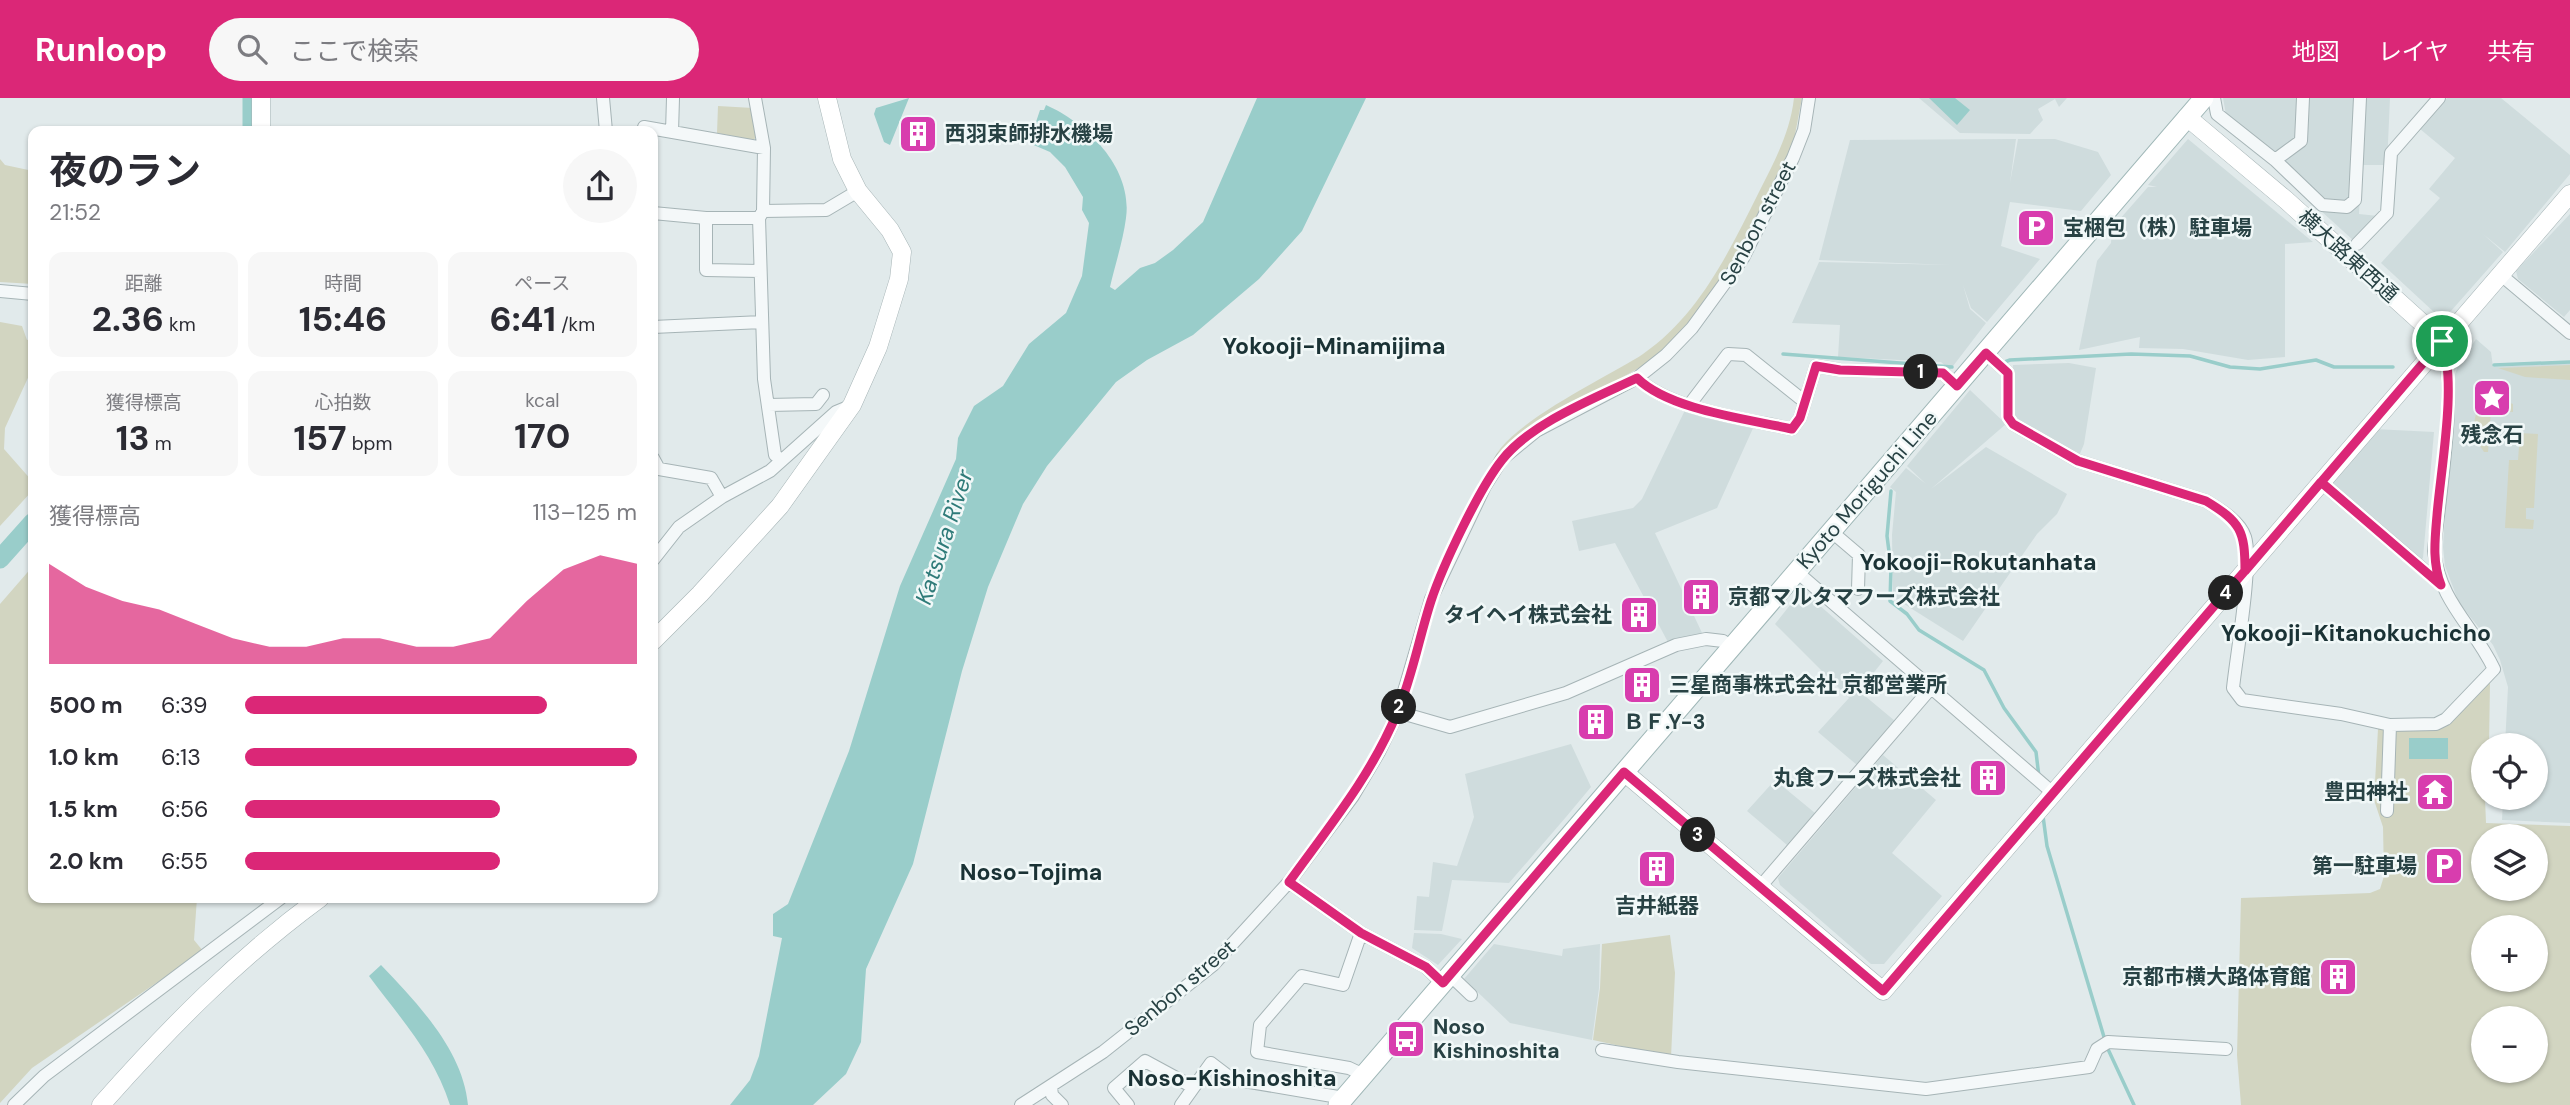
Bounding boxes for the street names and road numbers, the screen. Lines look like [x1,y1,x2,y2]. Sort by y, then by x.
street label: Senbon street [1714,156,1802,290]
street label: 横大路東西通 [2292,203,2404,309]
street label: Kyoto Moriguchi Line [1790,405,1944,575]
street label: Senbon street [1119,933,1241,1043]

